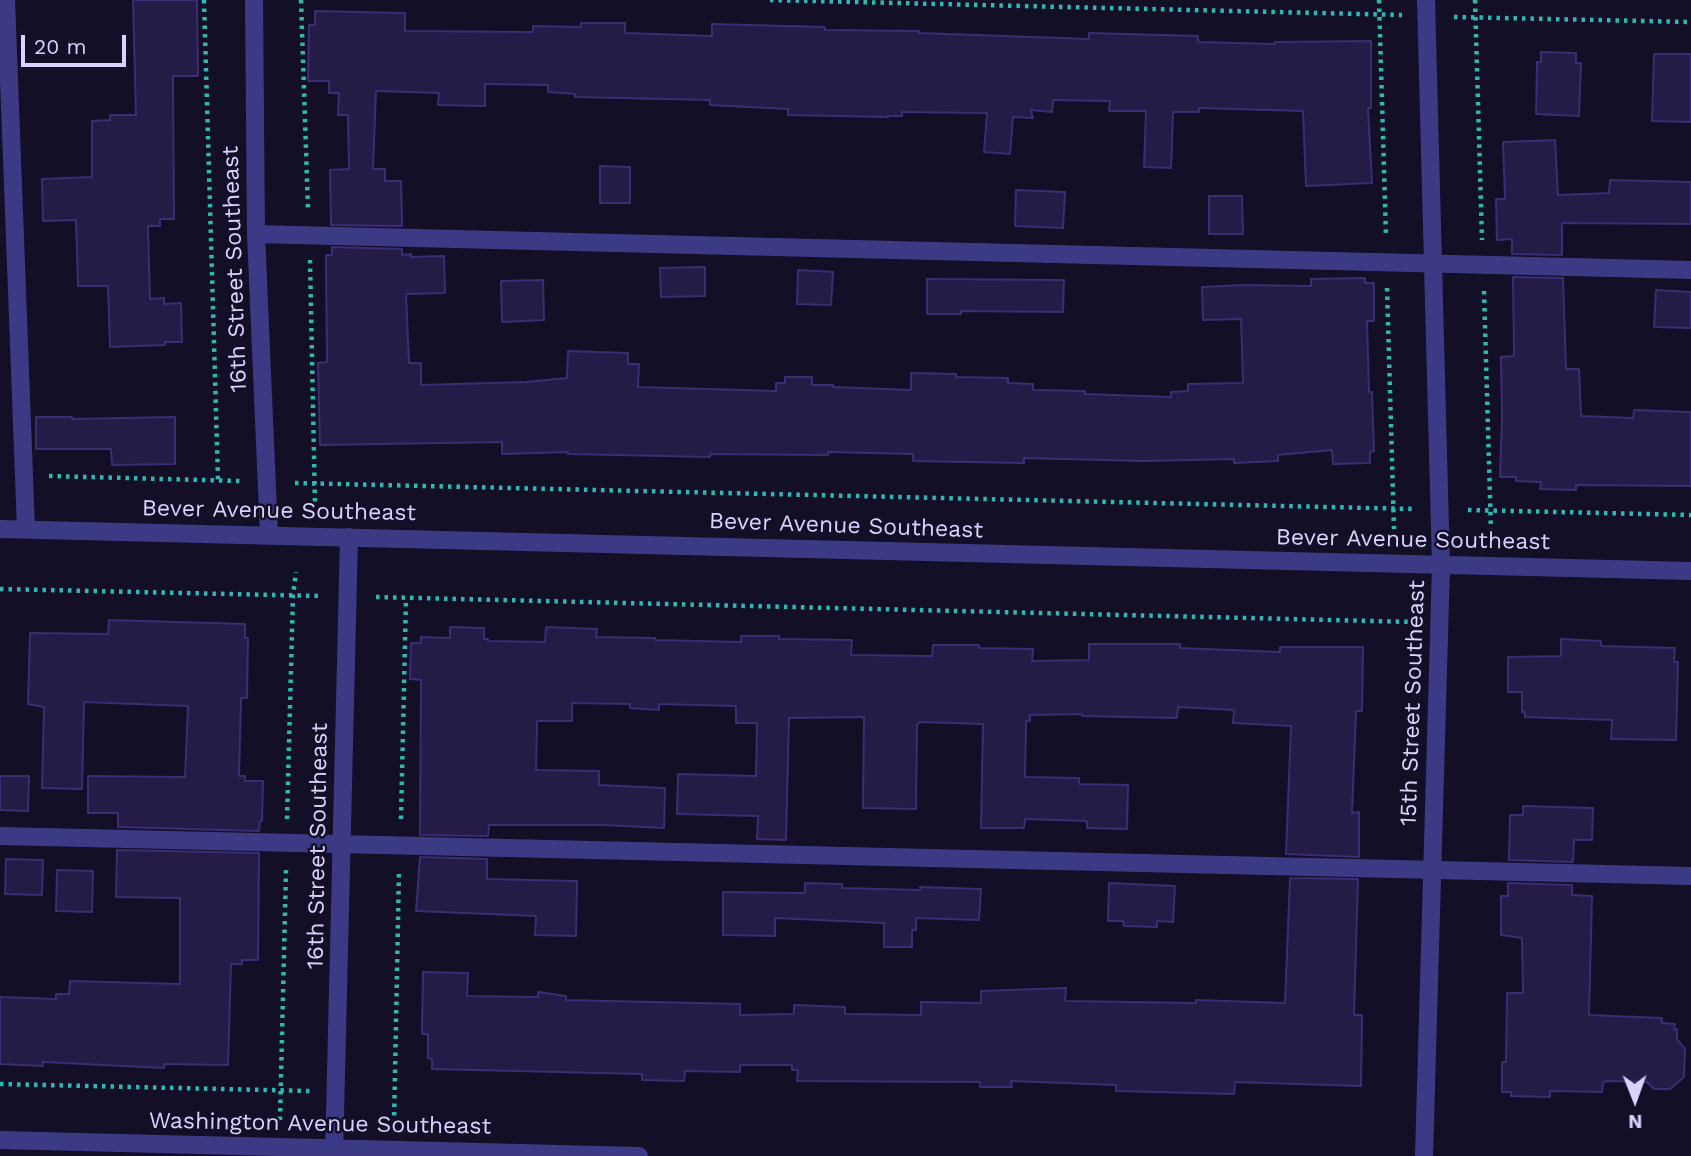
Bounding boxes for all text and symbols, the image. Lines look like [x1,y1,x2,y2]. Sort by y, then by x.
scale bar [24,21,130,65]
text: 20 m [34,34,86,59]
street label: 16th Street Southeast [217,145,253,393]
street label: Bever Avenue Southeast [142,495,416,527]
street label: Bever Avenue Southeast [708,507,984,545]
street label: Bever Avenue Southeast [1276,524,1550,556]
street label: 15th Street Southeast [1395,580,1431,826]
street label: 16th Street Southeast [302,723,334,969]
north arrow [1600,1065,1670,1135]
street label: Washington Avenue Southeast [149,1107,491,1141]
text: N [1628,1110,1643,1133]

